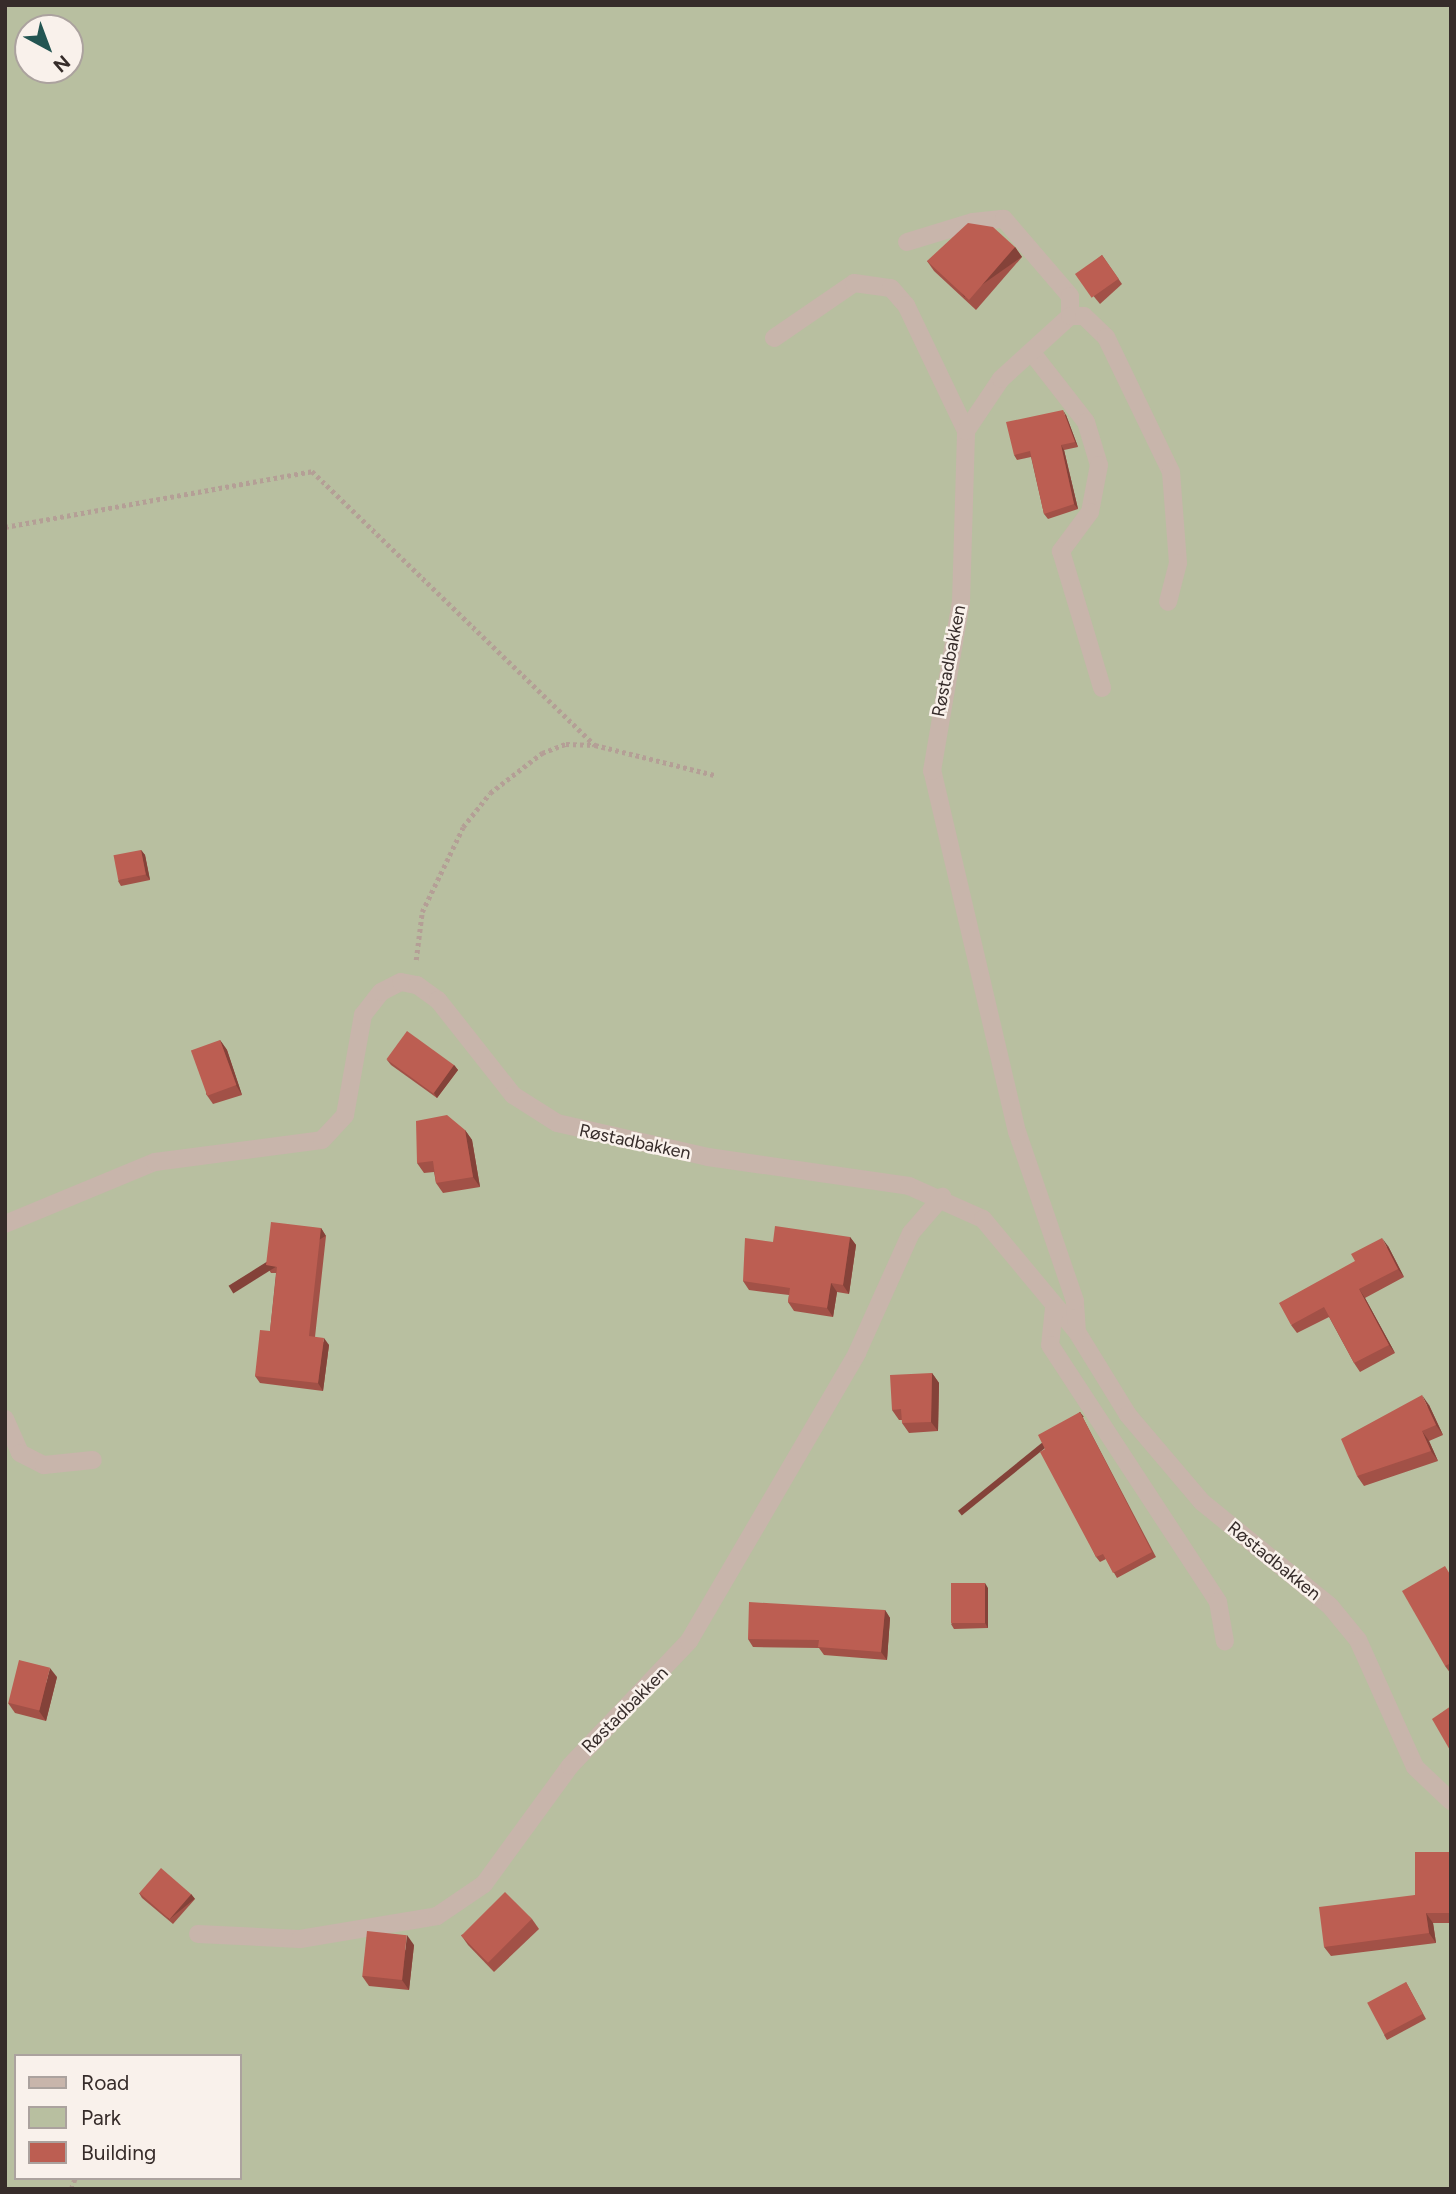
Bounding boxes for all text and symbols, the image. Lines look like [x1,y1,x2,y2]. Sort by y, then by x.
north arrow [14,14,84,84]
text: N [49,50,75,77]
street label: Røstadbakken [928,603,970,719]
street label: Røstadbakken [577,1120,693,1164]
street label: Røstadbakken [1223,1517,1325,1605]
street label: Røstadbakken [577,1662,673,1758]
legend [14,2054,242,2180]
text: Road [81,2070,129,2095]
text: Park [81,2105,121,2130]
text: Building [81,2140,156,2165]

